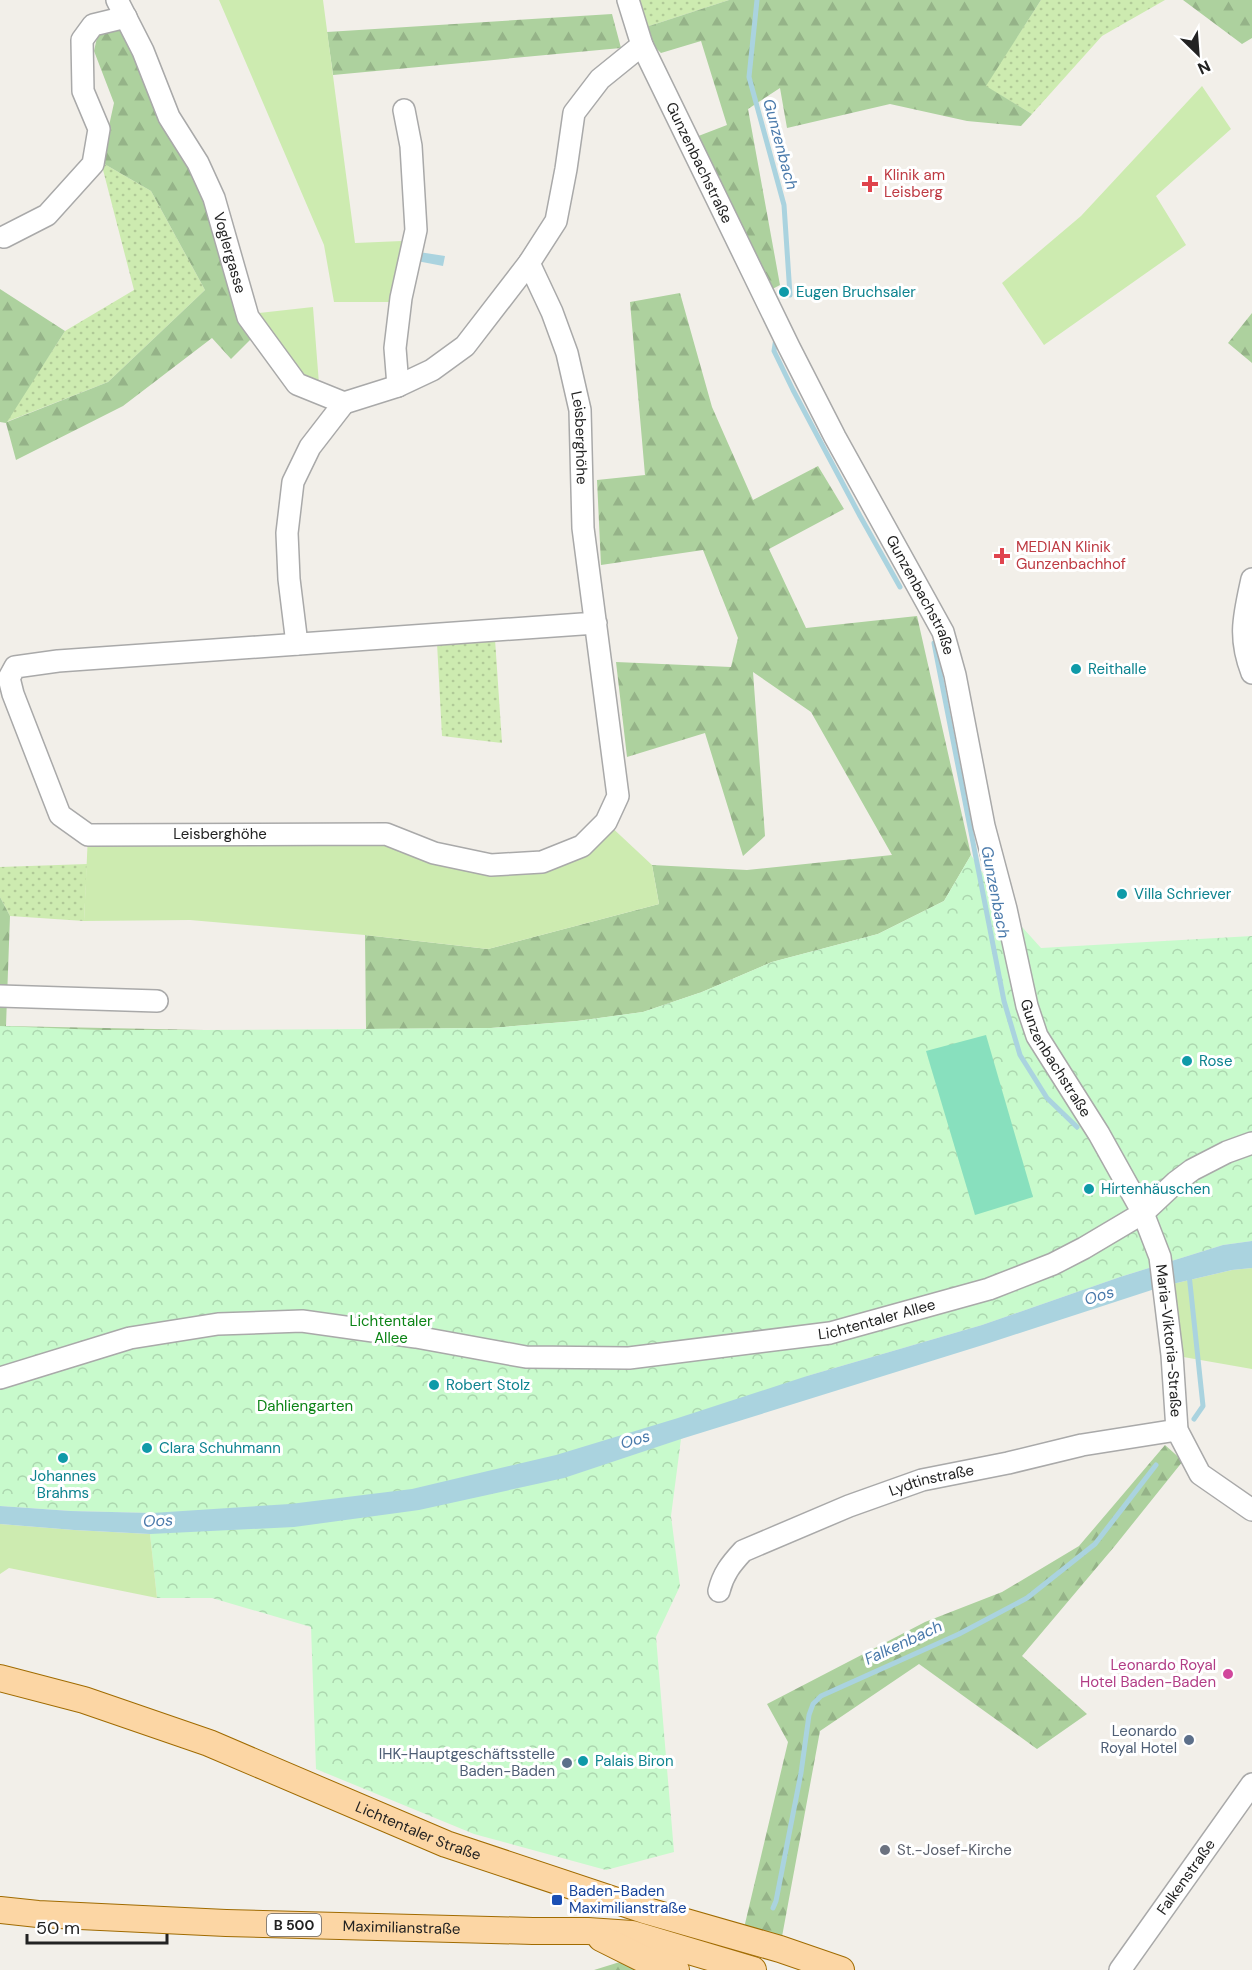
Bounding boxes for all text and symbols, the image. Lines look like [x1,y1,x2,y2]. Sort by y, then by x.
north arrow [1168,24,1228,84]
text: N [1194,55,1214,79]
water label: Gunzenbach [758,96,803,192]
street label: Gunzenbachstraße [661,99,737,227]
place label: Klinik am Leisberg [884,165,945,202]
marker: Klinik am Leisberg [861,175,879,193]
street label: Voglergasse [209,210,251,296]
place label: Eugen Bruchsaler [796,282,916,302]
marker: Eugen Bruchsaler [777,285,791,299]
street label: Leisberghöhe [566,389,592,485]
street label: Gunzenbachstraße [881,532,959,657]
place label: MEDIAN Klinik Gunzenbachhof [1016,537,1126,574]
marker: MEDIAN Klinik Gunzenbachhof [993,547,1011,565]
place label: Reithalle [1088,659,1146,679]
marker: Reithalle [1069,662,1083,676]
street label: Leisberghöhe [173,824,267,844]
water label: Gunzenbach [976,844,1015,940]
place label: Villa Schriever [1134,884,1232,904]
marker: Villa Schriever [1115,887,1129,901]
street label: Gunzenbachstraße [1016,997,1096,1121]
place label: Rose [1199,1051,1232,1071]
marker: Rose [1180,1054,1194,1068]
place label: Hirtenhäuschen [1101,1179,1210,1199]
marker: Hirtenhäuschen [1082,1182,1096,1196]
street label: Maria-Viktoria-Straße [1151,1263,1186,1418]
water label: Oos [1082,1281,1117,1310]
street label: Lichtentaler Allee [817,1294,937,1344]
park label: Lichtentaler Allee [350,1311,433,1348]
place label: Robert Stolz [446,1375,530,1395]
marker: Robert Stolz [427,1378,441,1392]
park label: Dahliengarten [257,1396,353,1416]
water label: Oos [618,1425,653,1454]
place label: Clara Schuhmann [159,1438,281,1458]
marker: Clara Schuhmann [140,1441,154,1455]
marker: Johannes Brahms [56,1451,70,1465]
street label: Lydtinstraße [886,1460,976,1501]
place label: Johannes Brahms [30,1466,96,1503]
water label: Oos [142,1509,174,1532]
water label: Falkenbach [861,1615,946,1670]
place label: Leonardo Royal Hotel Baden-Baden [1080,1655,1216,1692]
marker: Leonardo Royal Hotel Baden-Baden [1221,1667,1235,1681]
place label: Leonardo Royal Hotel [1101,1721,1177,1758]
marker: Leonardo Royal Hotel [1182,1733,1196,1747]
place label: IHK-Hauptgeschäftsstelle Baden-Baden [379,1744,555,1781]
place label: Palais Biron [595,1751,674,1771]
marker: Palais Biron [576,1754,590,1768]
marker: IHK-Hauptgeschäftsstelle Baden-Baden [560,1756,574,1770]
street label: Lichtentaler Straße [352,1797,483,1865]
street label: Falkenstraße [1152,1835,1220,1919]
place label: St.-Josef-Kirche [897,1840,1012,1860]
marker: St.-Josef-Kirche [878,1843,892,1857]
place label: Baden-Baden Maximilianstraße [569,1881,687,1918]
marker: Baden-Baden Maximilianstraße [550,1893,564,1907]
scale bar [27,1907,166,1945]
road number: B 500 [267,1914,321,1936]
text: 50 m [36,1916,80,1940]
street label: Maximilianstraße [342,1916,461,1939]

